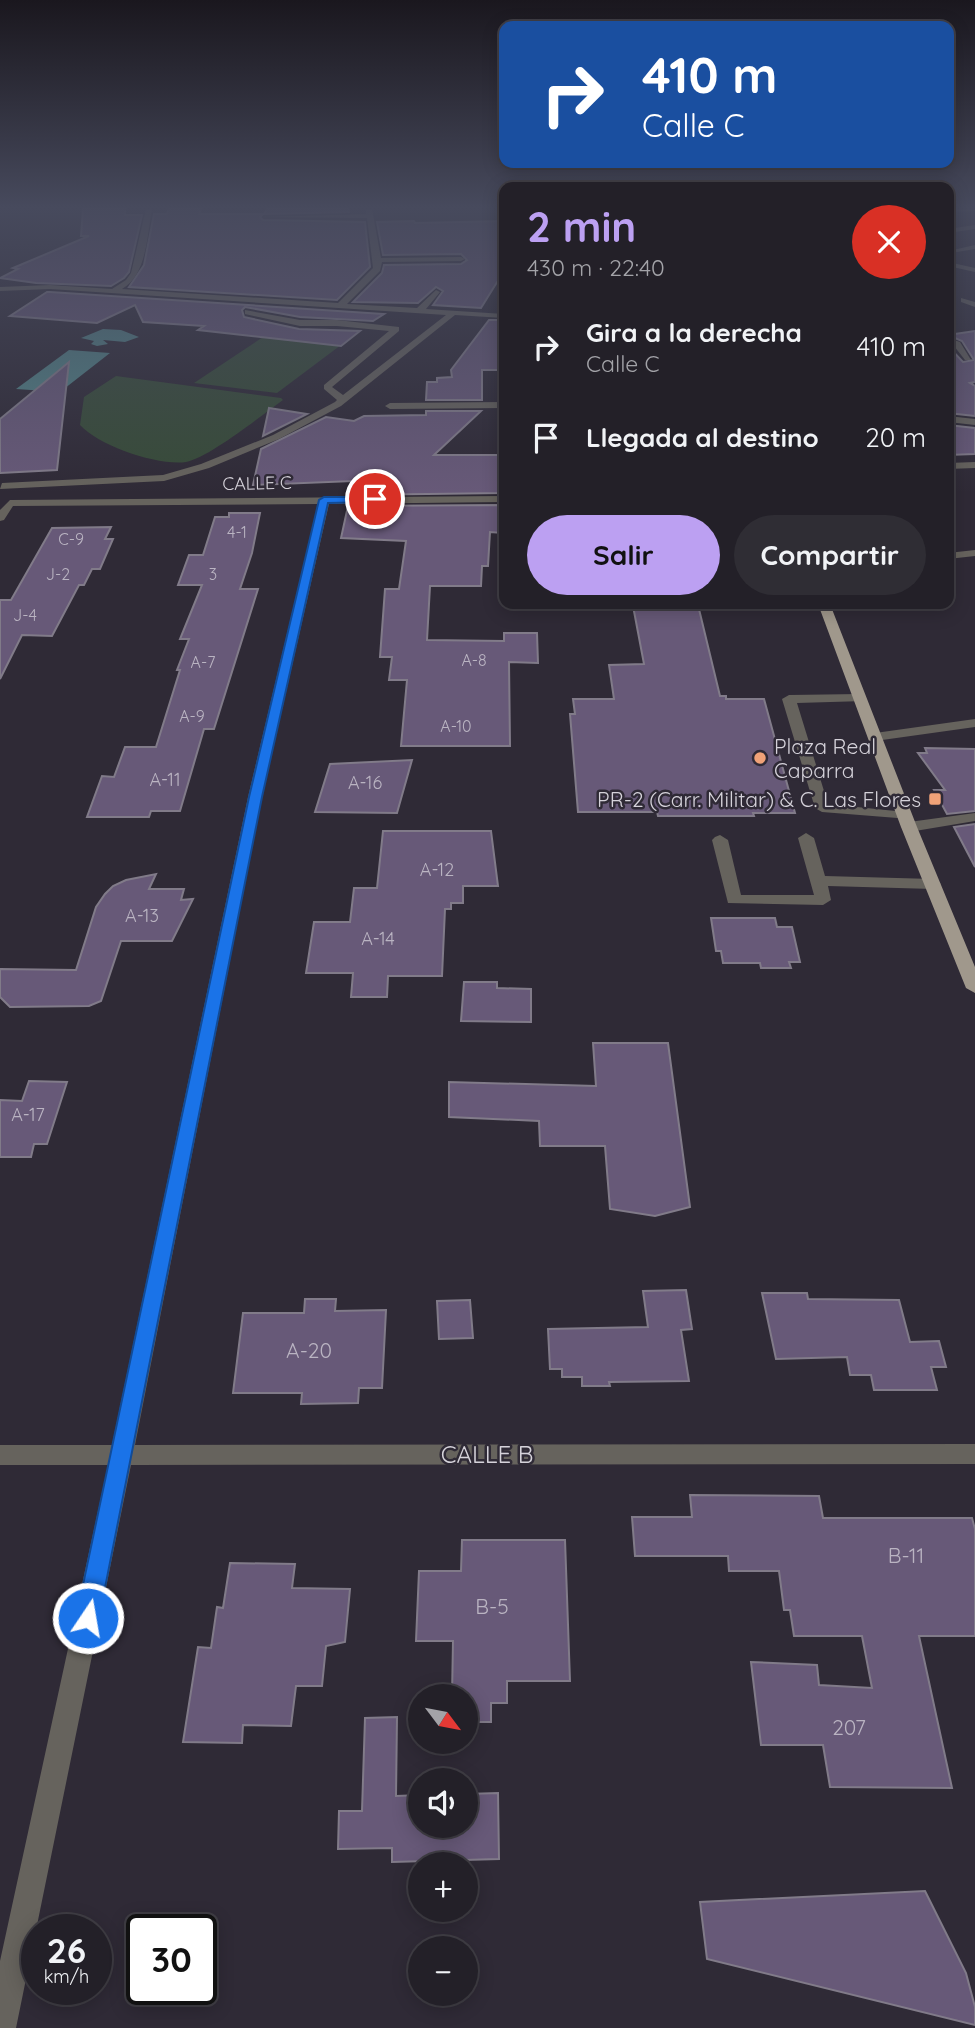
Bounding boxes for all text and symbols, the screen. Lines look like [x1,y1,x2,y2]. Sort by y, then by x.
text: 410 m [642,44,777,105]
icon: right [527,49,618,140]
text: Calle C [642,105,744,145]
text: 2 min [527,200,636,253]
button: close [852,205,926,279]
text: 430 m · 22:40 [527,253,665,282]
text: Gira a la derecha [586,316,802,349]
icon: right [527,328,565,366]
text: 410 m [857,330,926,363]
text: Calle C [586,349,660,378]
icon: arrive [527,419,565,457]
text: Llegada al destino [586,421,819,454]
text: 20 m [865,421,926,454]
pin [345,469,405,529]
street label: CALLE C [222,471,292,495]
icon: arrive [356,480,394,518]
button: Salir [527,515,720,595]
button: Compartir [734,515,926,595]
house number: 4-1 [227,522,247,542]
house number: C-9 [58,529,84,549]
house number: J-2 [46,564,70,584]
house number: 3 [209,564,217,584]
house number: J-4 [13,605,37,625]
house number: A-8 [461,650,487,670]
house number: A-7 [191,652,215,672]
house number: A-9 [179,706,205,726]
house number: A-10 [440,716,472,736]
place label: Plaza Real Caparra [774,733,876,783]
marker: Plaza Real Caparra [752,750,768,766]
house number: A-11 [149,768,181,791]
house number: A-16 [348,771,382,794]
place label: PR-2 (Carr. Militar) & C. Las Flores [597,786,921,812]
marker: PR-2 (Carr. Militar) & C. Las Flores [927,791,943,807]
house number: A-12 [420,858,454,881]
house number: A-13 [125,904,159,927]
house number: A-14 [361,927,395,950]
house number: A-17 [11,1103,45,1126]
house number: A-20 [286,1337,332,1363]
street label: CALLE B [441,1439,533,1469]
house number: B-11 [888,1542,924,1568]
position arrow [51,1581,125,1655]
house number: B-5 [475,1593,509,1619]
north arrow [408,1684,478,1754]
map controls [408,1684,478,2006]
house number: 207 [832,1714,866,1740]
button: sound [408,1768,478,1838]
button: + [408,1852,478,1922]
speed limit sign: 30 [126,1914,217,2005]
text: 26 [47,1928,86,1972]
button: − [408,1936,478,2006]
text: km/h [44,1965,89,1988]

